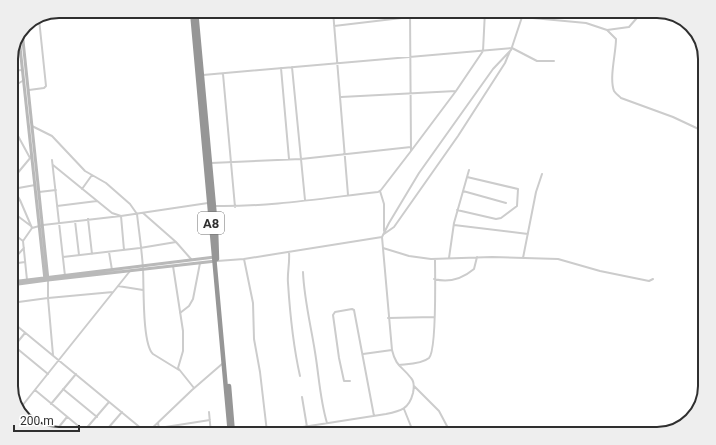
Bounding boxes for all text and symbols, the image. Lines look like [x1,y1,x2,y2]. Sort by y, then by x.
road number: A8 [198,212,224,234]
scale bar [14,407,79,433]
text: 200 m [20,414,54,428]

